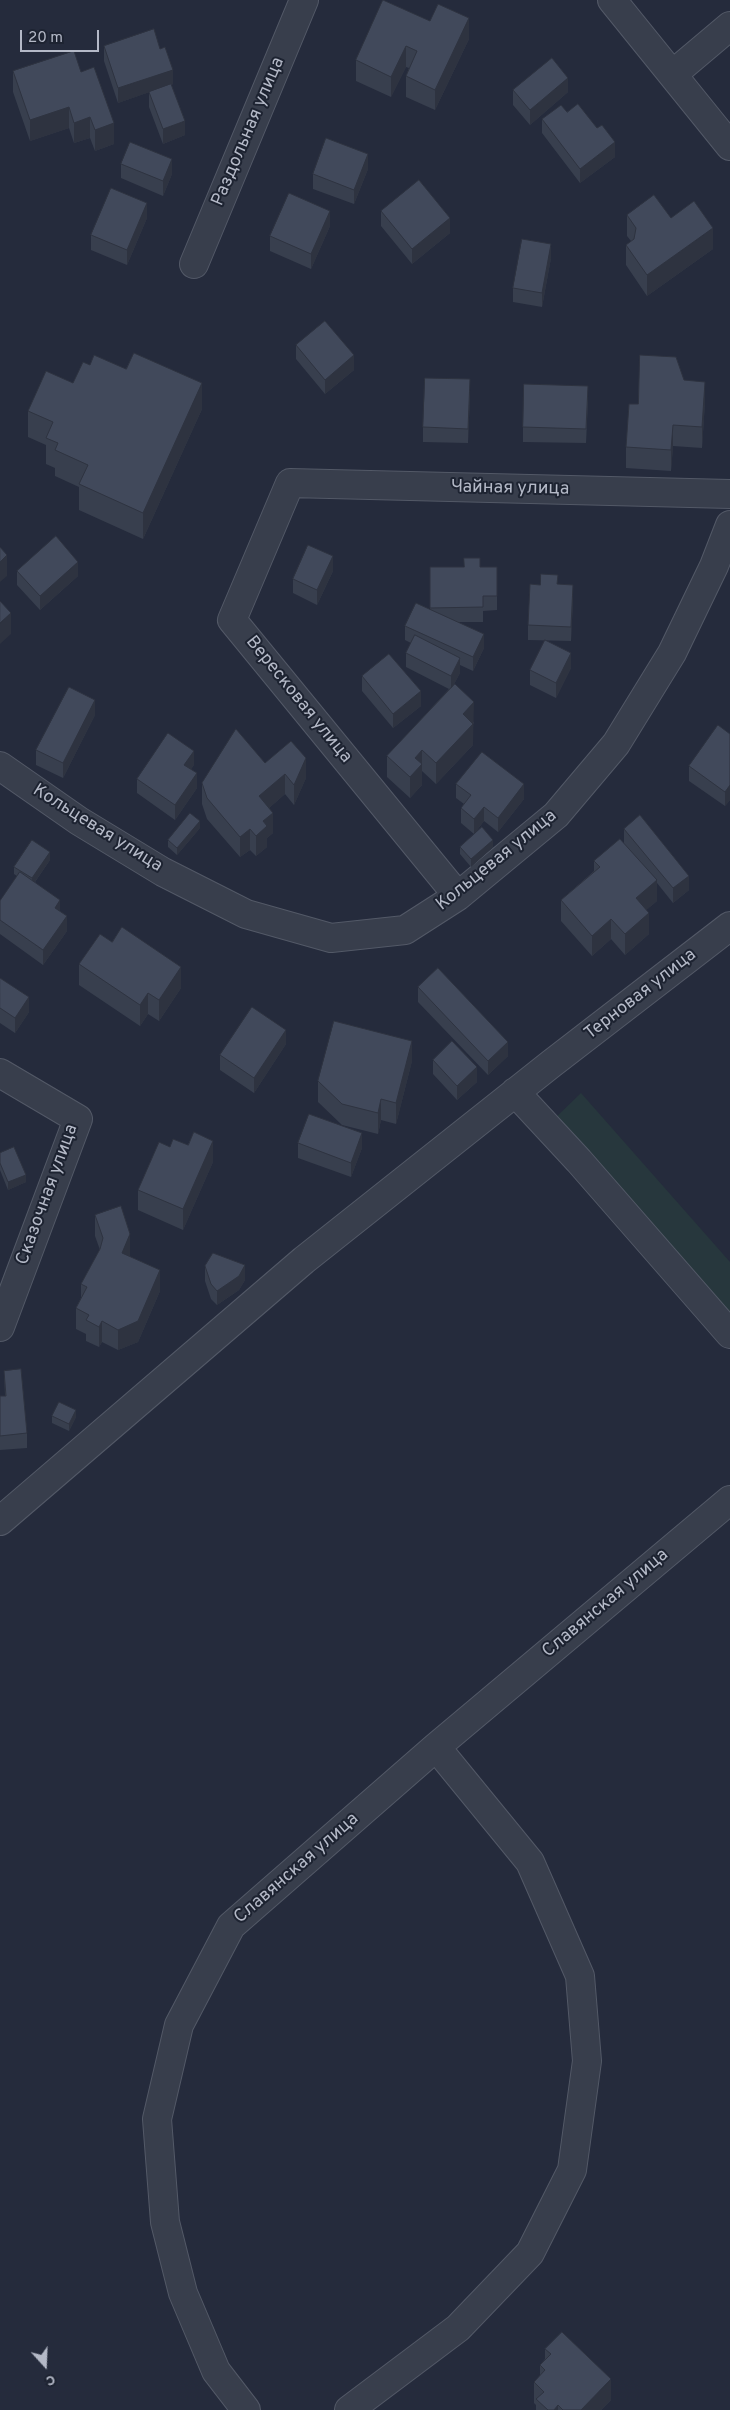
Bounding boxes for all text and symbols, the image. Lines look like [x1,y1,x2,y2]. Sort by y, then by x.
scale bar [22,20,101,52]
text: 20 m [28,29,63,48]
street label: Раздольная улица [208,54,290,210]
street label: Чайная улица [451,477,569,501]
street label: Вересковая улица [240,632,356,768]
street label: Кольцевая улица [28,780,166,878]
street label: Кольцевая улица [432,806,562,916]
street label: Терновая улица [581,945,701,1045]
street label: Сказочная улица [13,1122,83,1268]
street label: Славянская улица [539,1545,673,1663]
street label: Славянская улица [230,1809,364,1929]
north arrow [20,2340,70,2390]
text: С [43,2370,57,2389]

